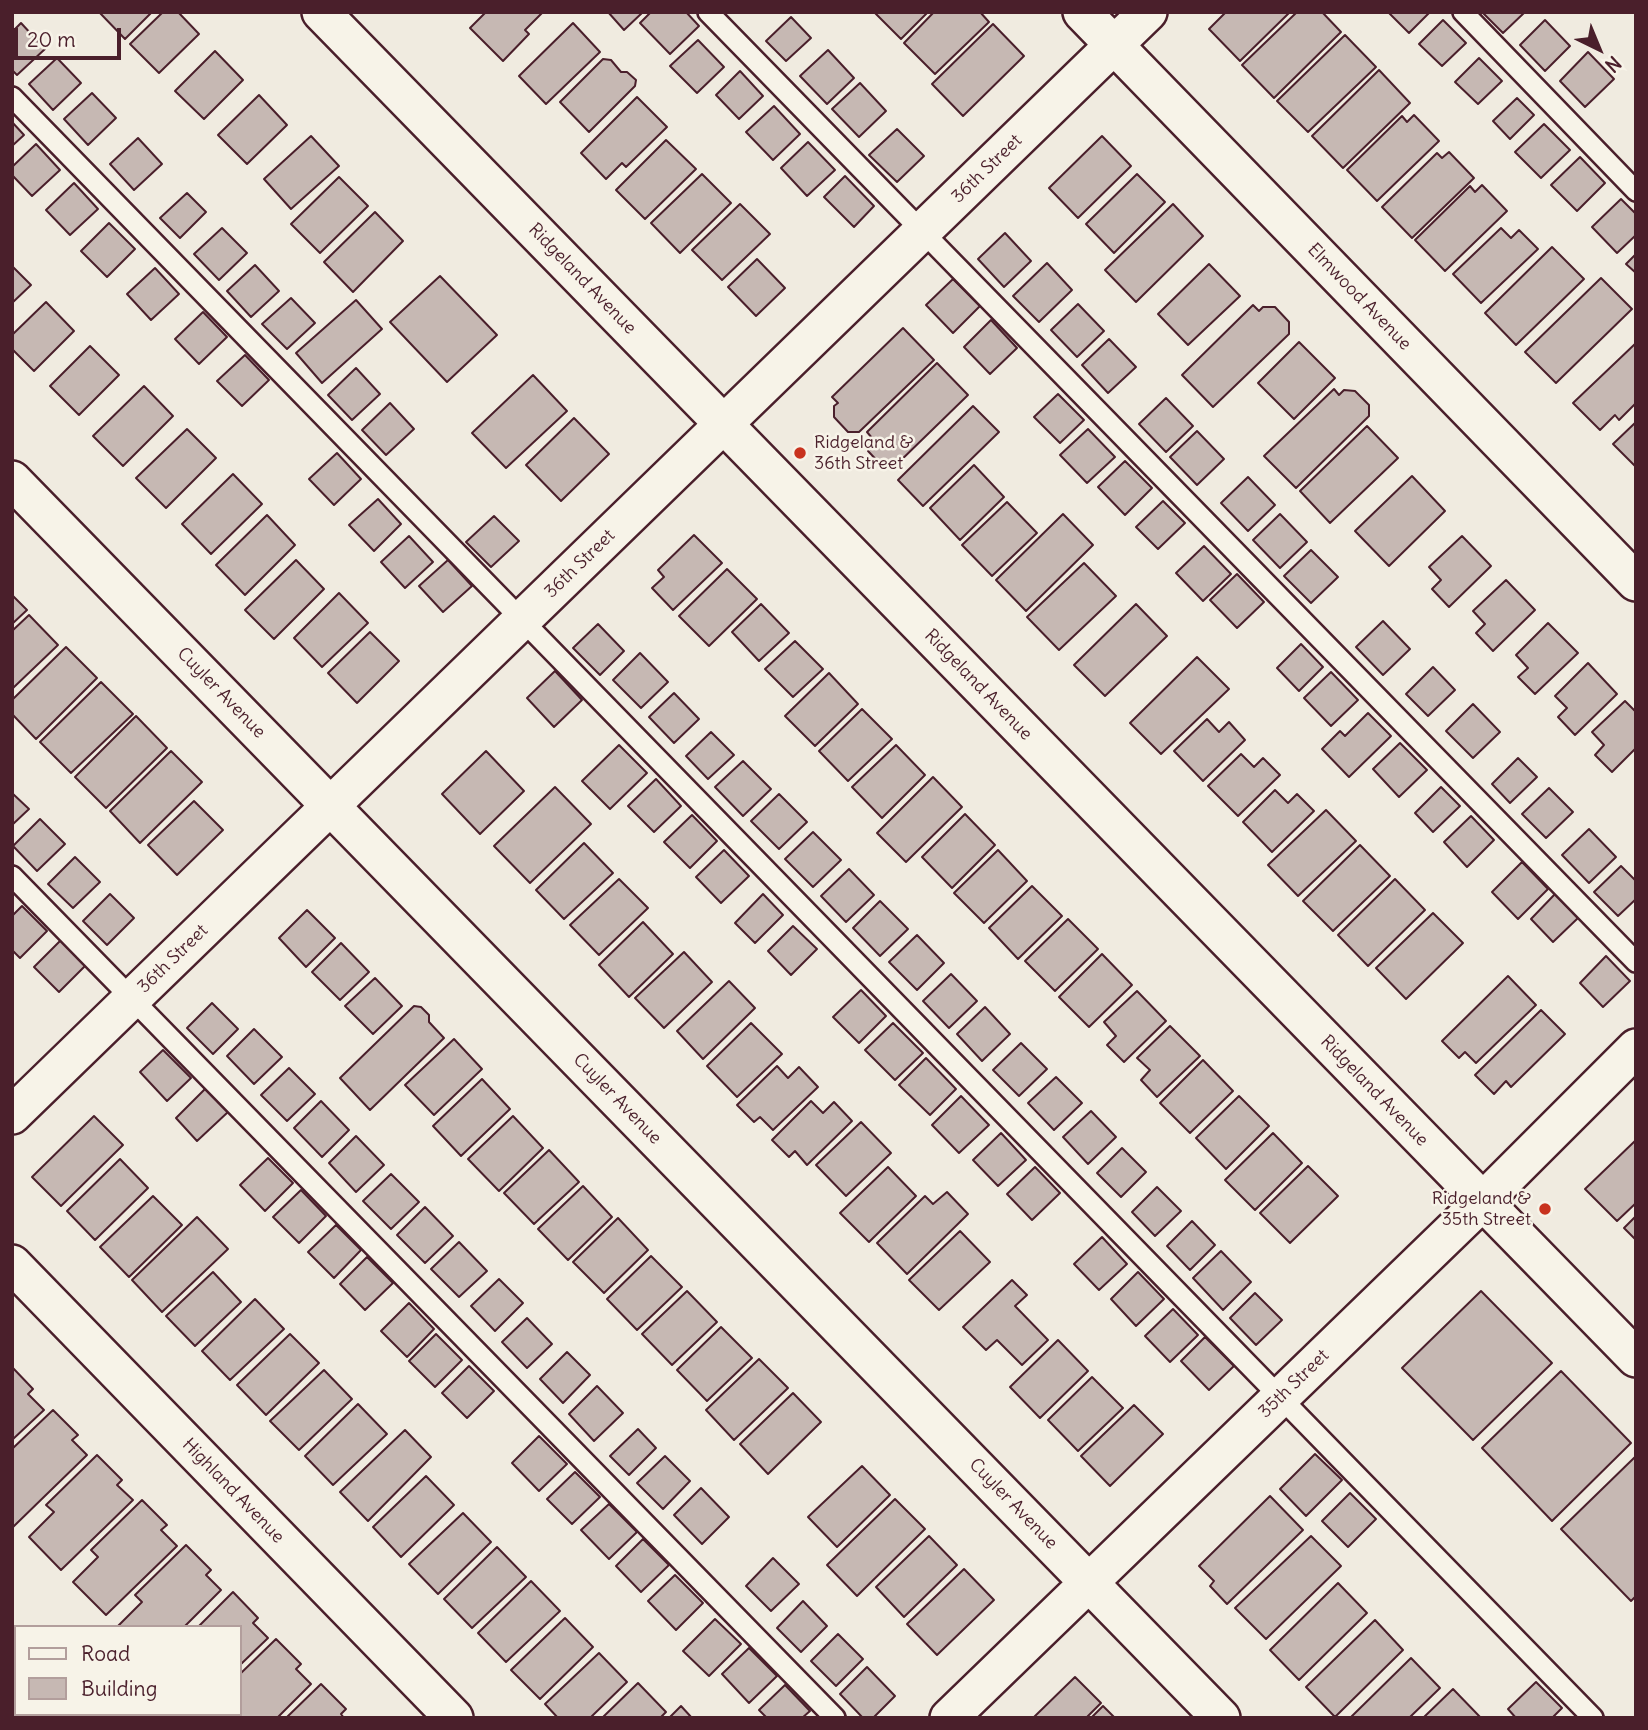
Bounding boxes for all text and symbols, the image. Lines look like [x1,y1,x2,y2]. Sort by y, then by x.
scale bar [18,14,124,58]
north arrow [1564,14,1634,84]
text: 20 m [27,26,76,53]
text: N [1600,51,1626,78]
street label: 36th Street [947,130,1027,208]
street label: Ridgeland Avenue [524,219,640,339]
street label: Elmwood Avenue [1303,239,1415,355]
place label: Ridgeland & 36th Street [814,432,913,474]
marker: Ridgeland & 36th Street [792,445,808,461]
street label: 36th Street [540,525,620,603]
street label: Ridgeland Avenue [920,625,1036,745]
street label: Cuyler Avenue [172,643,270,743]
street label: 36th Street [133,920,213,998]
street label: Ridgeland Avenue [1316,1031,1432,1151]
street label: Cuyler Avenue [568,1049,666,1149]
place label: Ridgeland & 35th Street [1432,1188,1531,1230]
marker: Ridgeland & 35th Street [1537,1201,1553,1217]
street label: 35th Street [1254,1345,1334,1423]
street label: Highland Avenue [178,1434,288,1548]
street label: Cuyler Avenue [964,1454,1062,1554]
legend [14,1625,242,1716]
text: Road [81,1640,130,1667]
text: Building [81,1675,157,1702]

